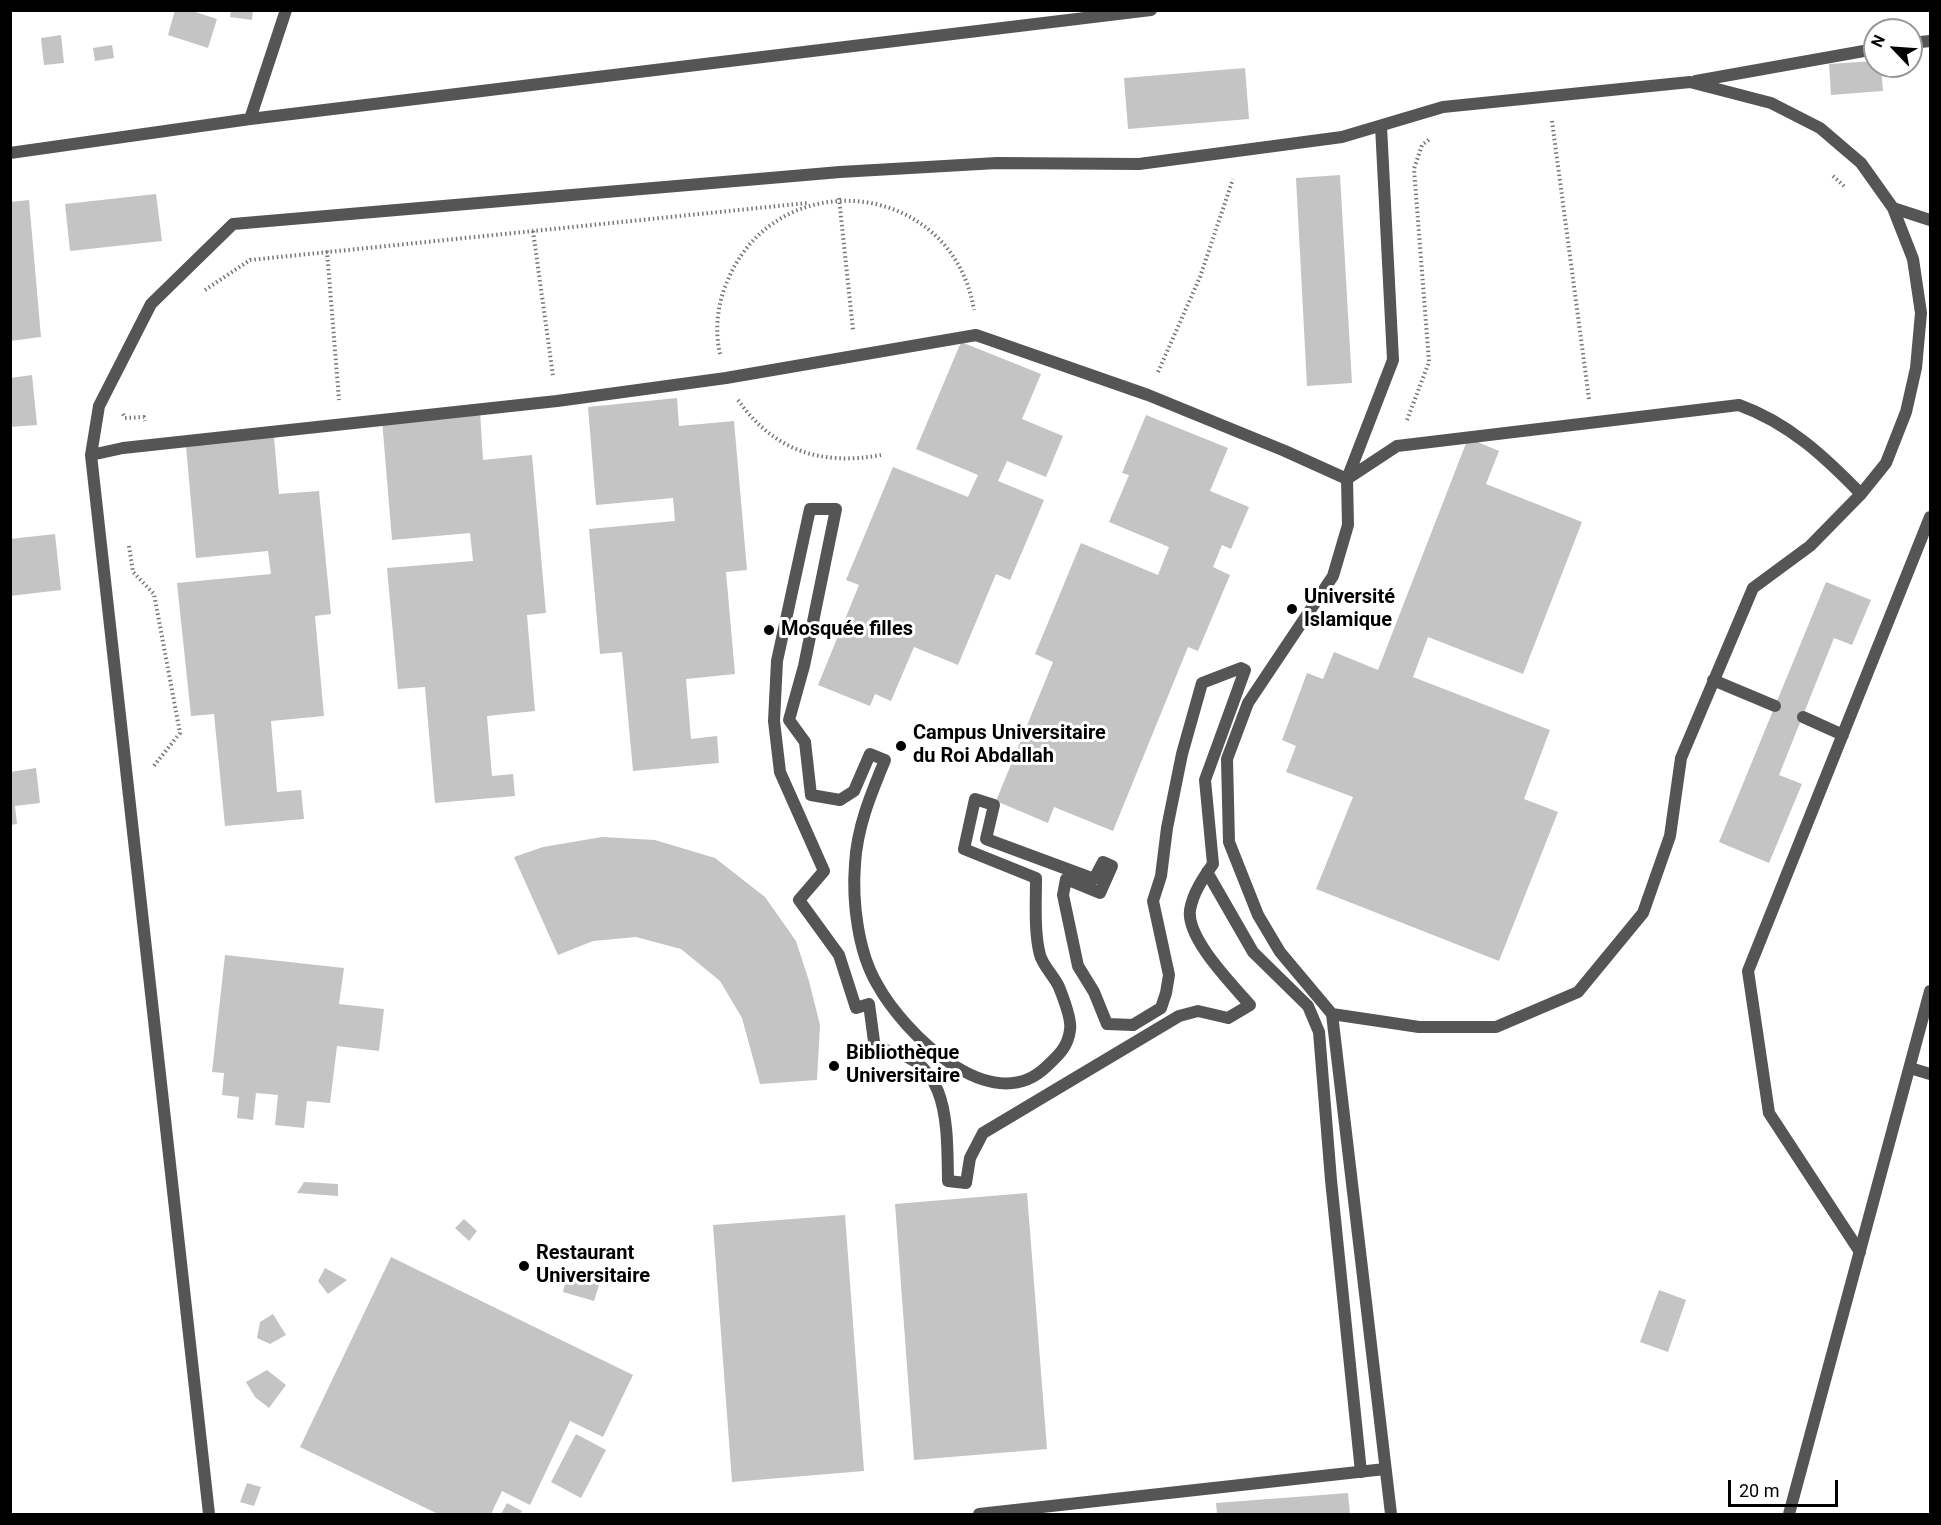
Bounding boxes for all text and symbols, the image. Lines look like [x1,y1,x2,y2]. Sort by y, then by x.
north arrow [1863,18,1923,78]
text: N [1867,32,1889,50]
place label: Université Islamique [1304,586,1395,633]
marker: Université Islamique [1285,602,1299,616]
place label: Mosquée filles [781,618,913,642]
marker: Mosquée filles [762,623,776,637]
place label: Campus Universitaire du Roi Abdallah [913,722,1106,769]
marker: Campus Universitaire du Roi Abdallah [894,739,908,753]
place label: Bibliothèque Universitaire [846,1042,960,1089]
marker: Bibliothèque Universitaire [827,1059,841,1073]
place label: Restaurant Universitaire [536,1242,650,1289]
marker: Restaurant Universitaire [517,1259,531,1273]
scale bar [1731,1468,1840,1506]
text: 20 m [1739,1480,1779,1501]

